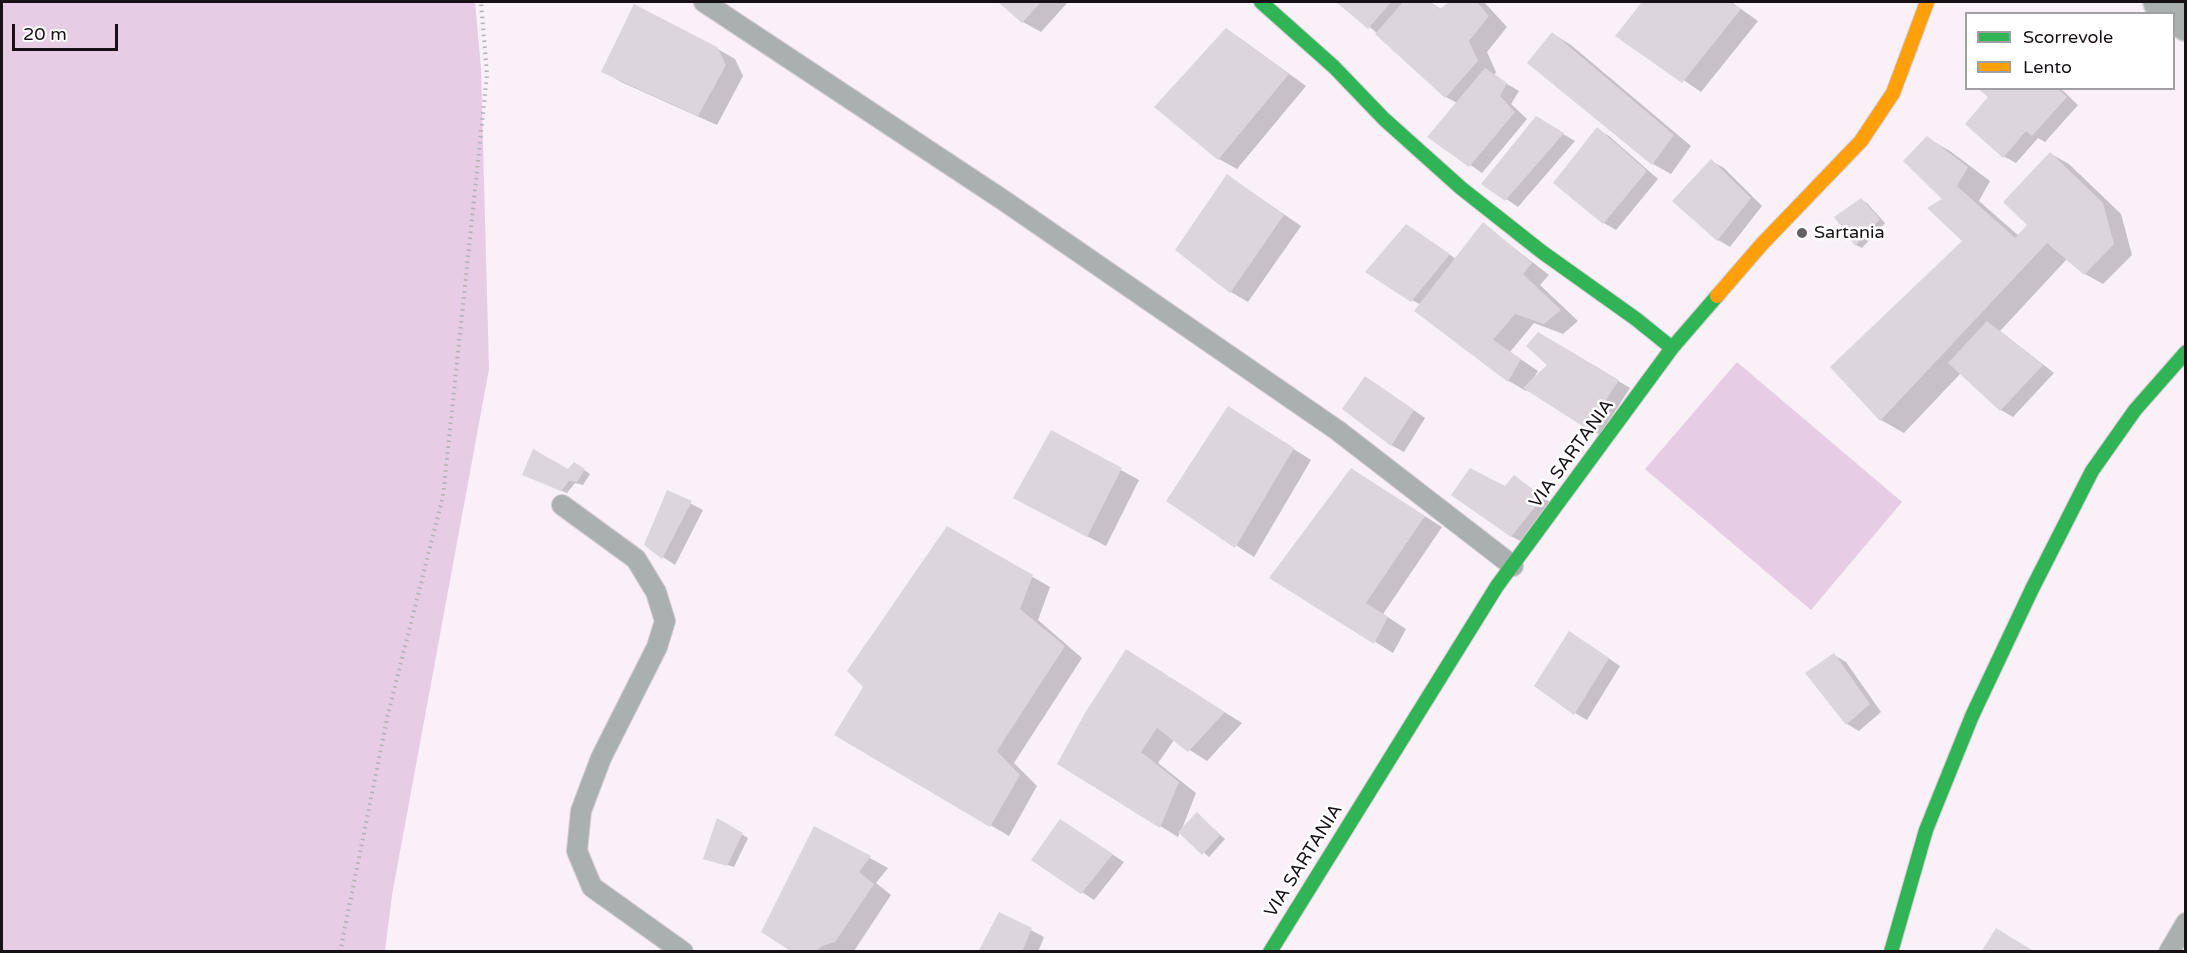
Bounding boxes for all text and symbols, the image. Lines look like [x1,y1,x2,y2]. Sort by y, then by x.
scale bar [15,12,122,50]
legend [1965,12,2175,90]
text: 20 m [23,23,67,45]
text: Scorrevole [2023,26,2113,48]
text: Lento [2023,56,2072,78]
place label: Sartania [1814,222,1885,244]
marker: Sartania [1795,226,1809,240]
street label: VIA SARTANIA [1525,395,1619,513]
street label: VIA SARTANIA [1261,800,1347,922]

